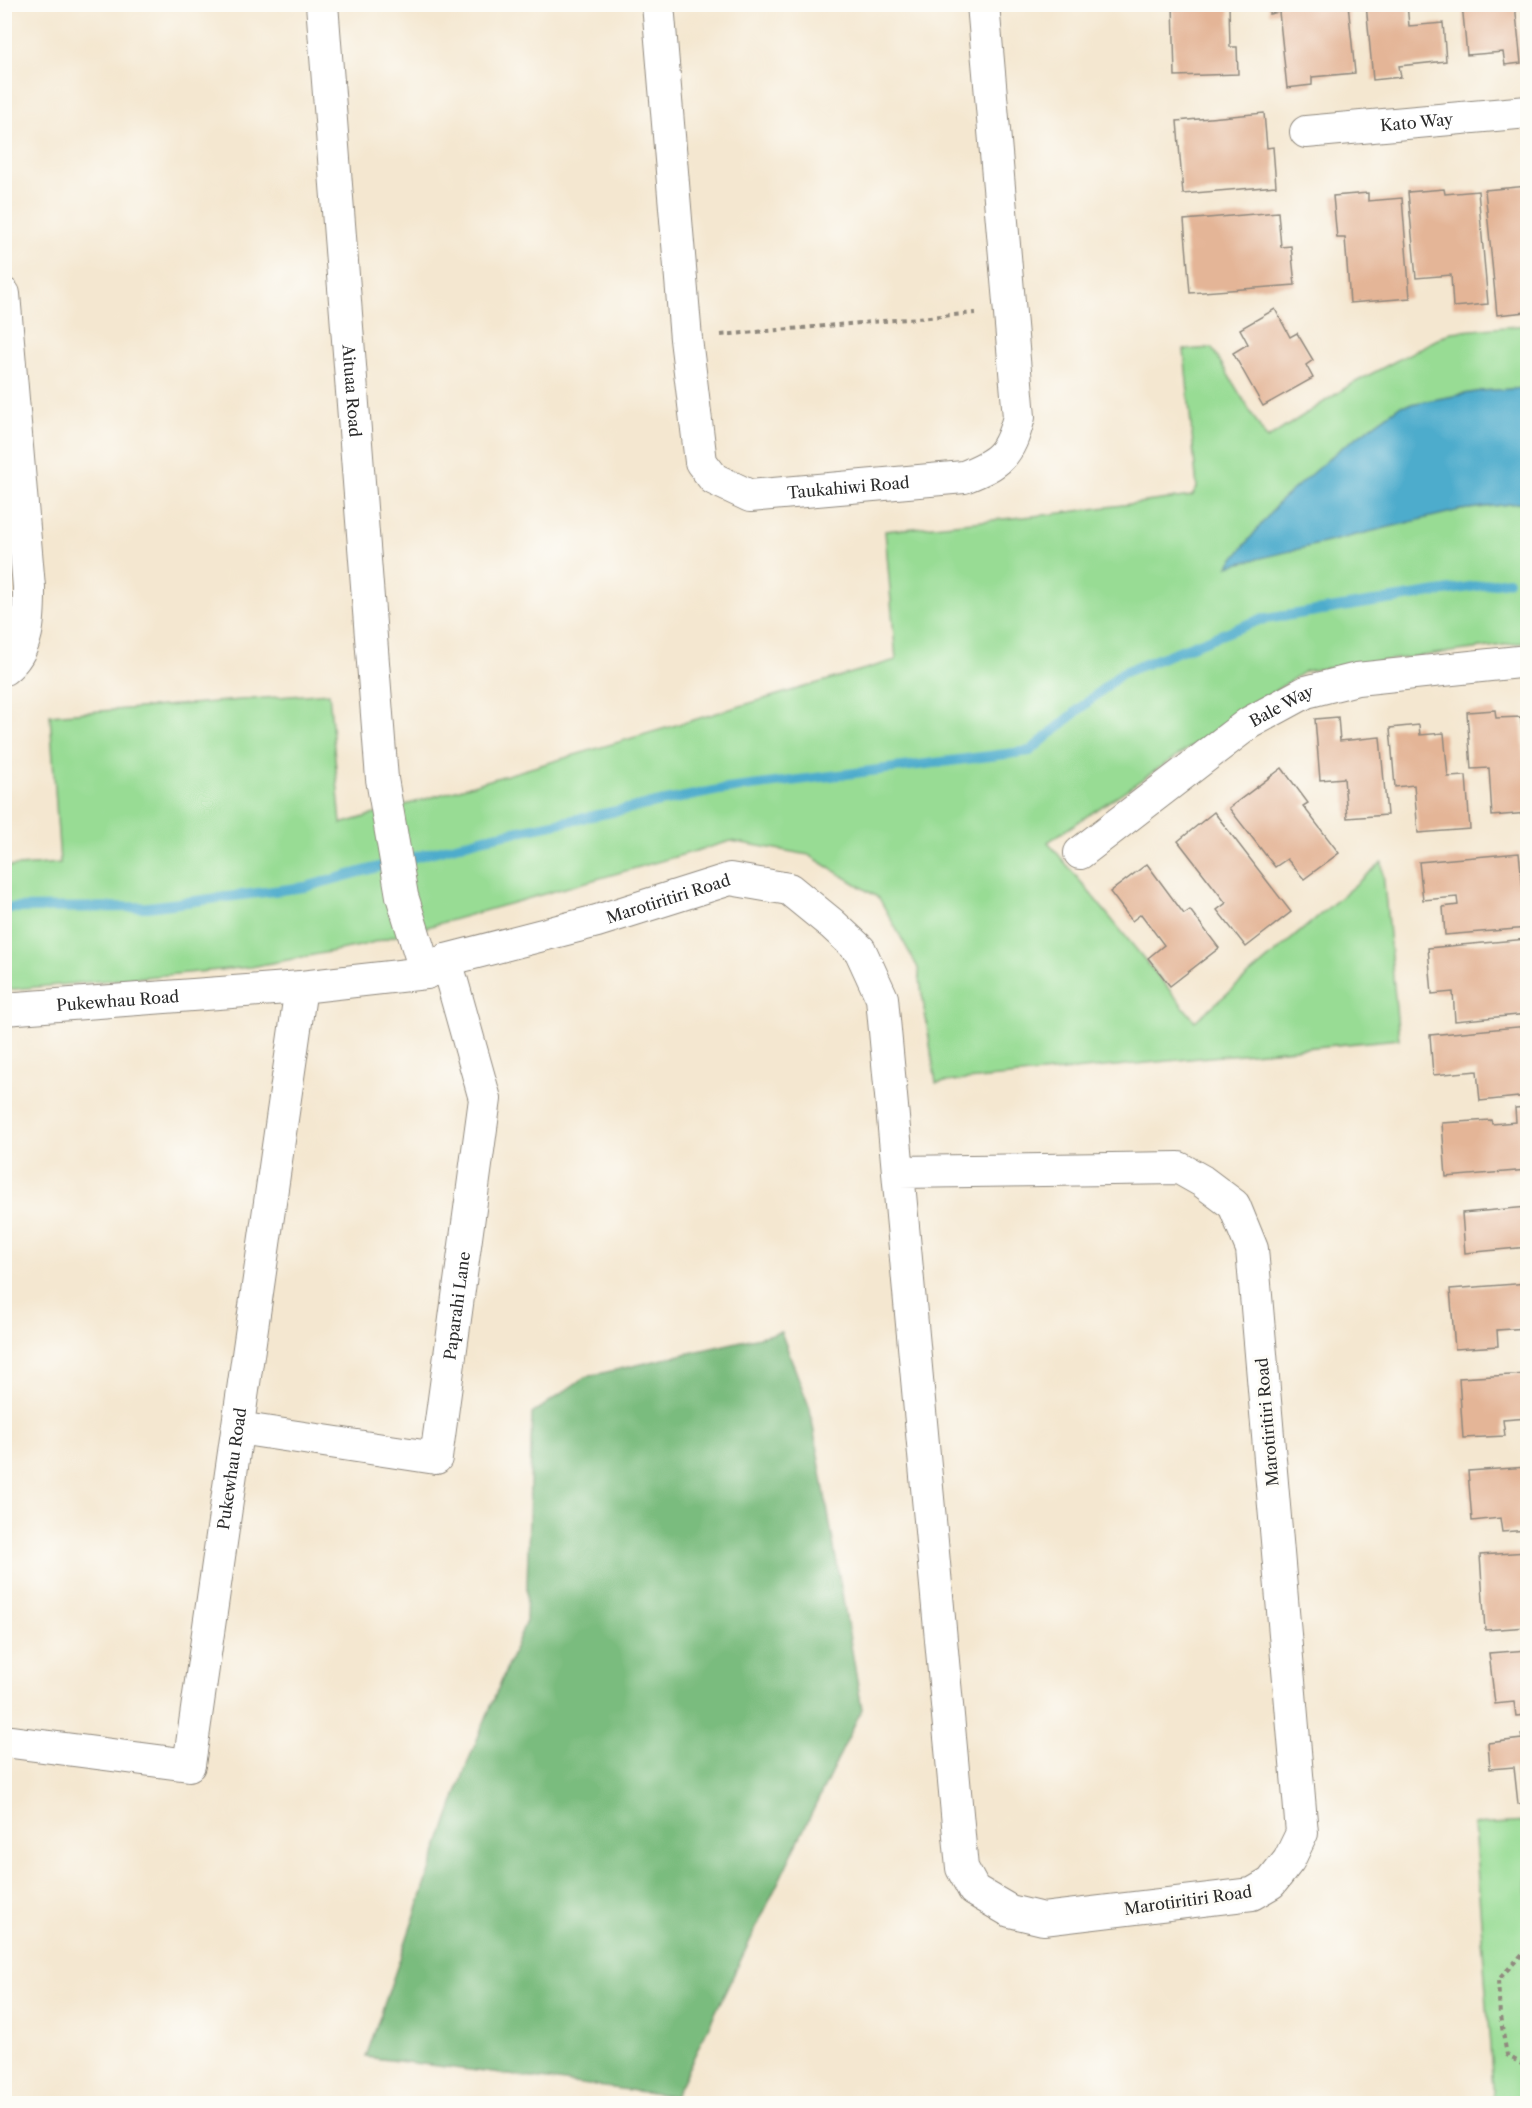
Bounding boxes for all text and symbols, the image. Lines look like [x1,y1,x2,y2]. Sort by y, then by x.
street label: Kato Way [1379,109,1455,135]
street label: Aituaa Road [338,343,366,438]
street label: Taukahiwi Road [786,472,911,503]
street label: Bale Way [1246,680,1316,731]
street label: Marotiritiri Road [604,869,733,928]
street label: Pukewhau Road [56,986,180,1015]
street label: Paparahi Lane [439,1250,474,1361]
street label: Marotiritiri Road [1251,1357,1283,1487]
street label: Pukewhau Road [213,1406,250,1531]
street label: Marotiritiri Road [1123,1881,1253,1919]

